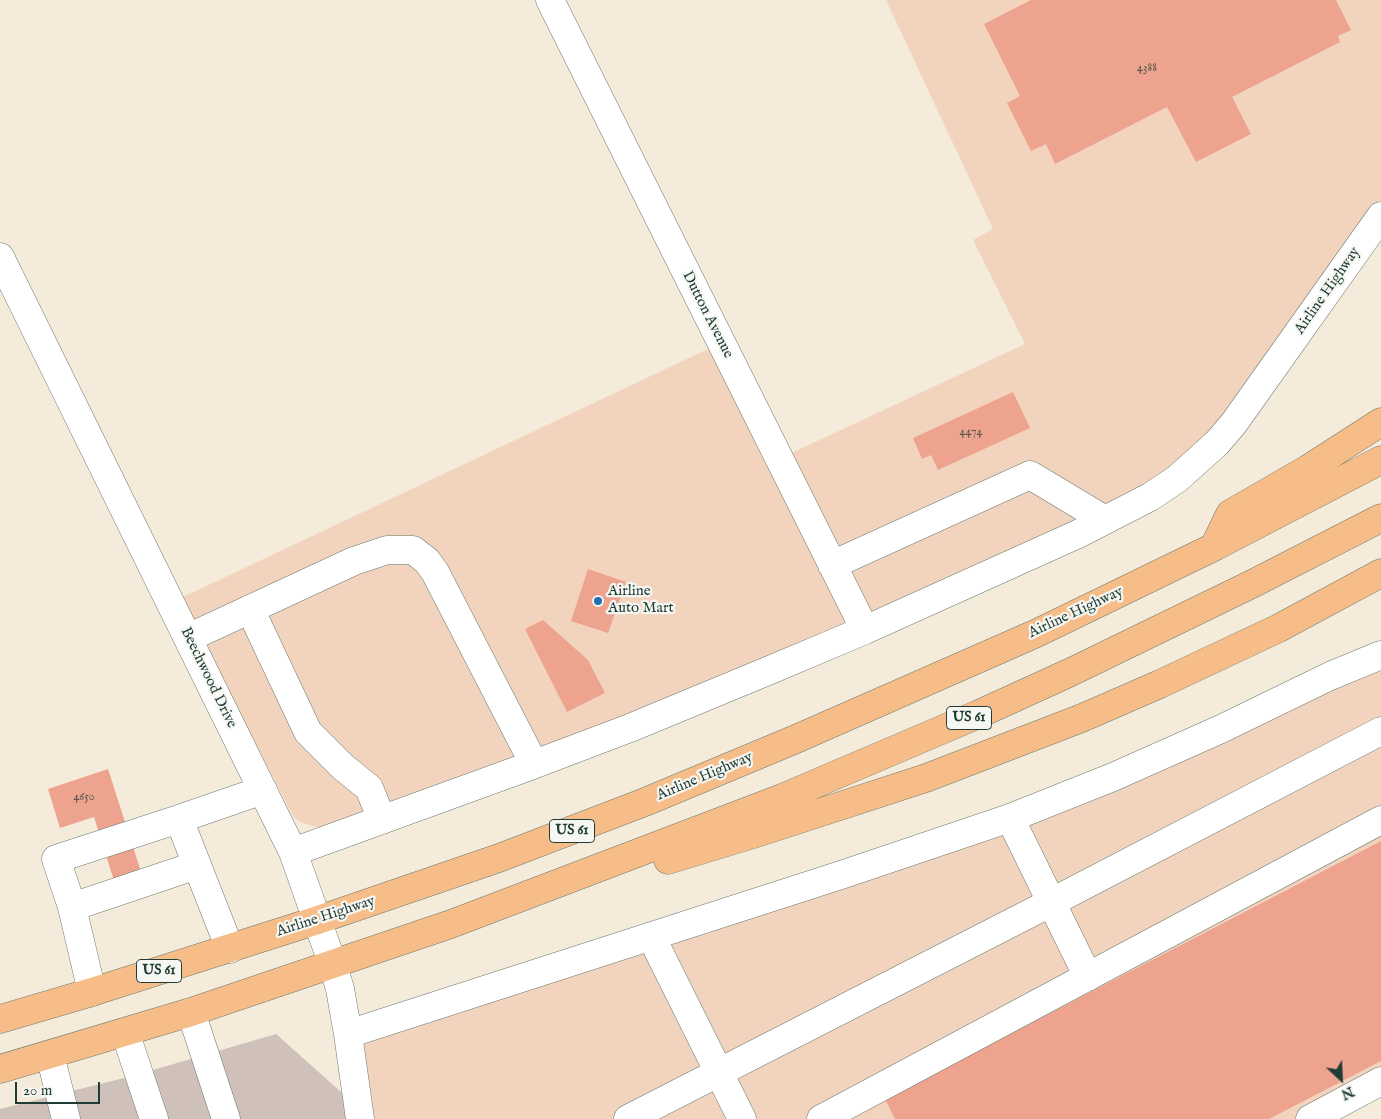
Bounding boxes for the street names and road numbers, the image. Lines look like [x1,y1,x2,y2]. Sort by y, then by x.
street label: Airline Highway [1291,244,1365,338]
street label: Dutton Avenue [677,268,737,362]
street label: Airline Highway [1026,583,1126,643]
street label: Beechwood Drive [176,625,240,731]
road number: US 61 [946,706,992,730]
street label: Airline Highway [654,749,756,805]
road number: US 61 [550,819,594,842]
street label: Airline Highway [275,893,377,941]
road number: US 61 [136,959,182,982]

